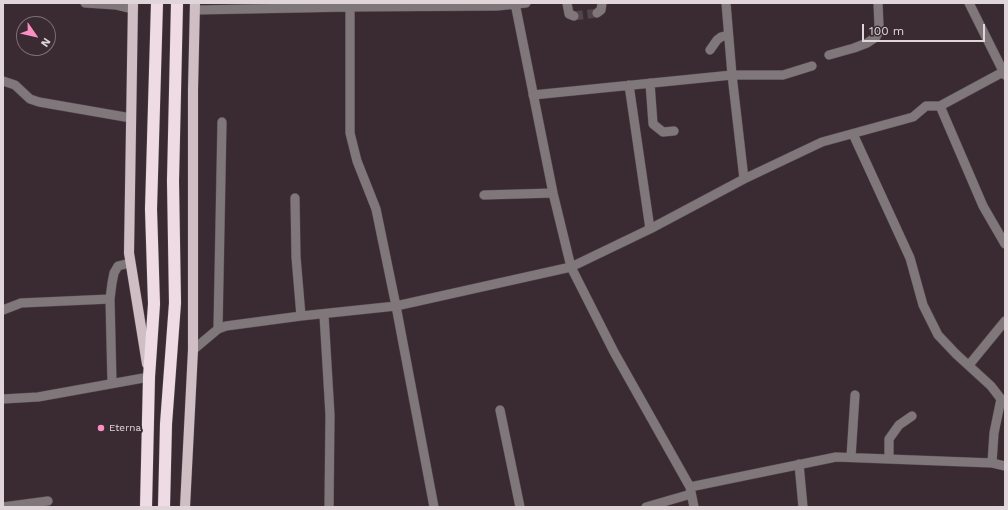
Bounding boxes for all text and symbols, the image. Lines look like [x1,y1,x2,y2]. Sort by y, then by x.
north arrow [16,16,56,56]
scale bar [864,16,987,42]
text: 100 m [869,24,904,38]
text: N [38,35,53,49]
place label: Eterna [109,422,141,434]
marker: Eterna [96,423,106,433]

